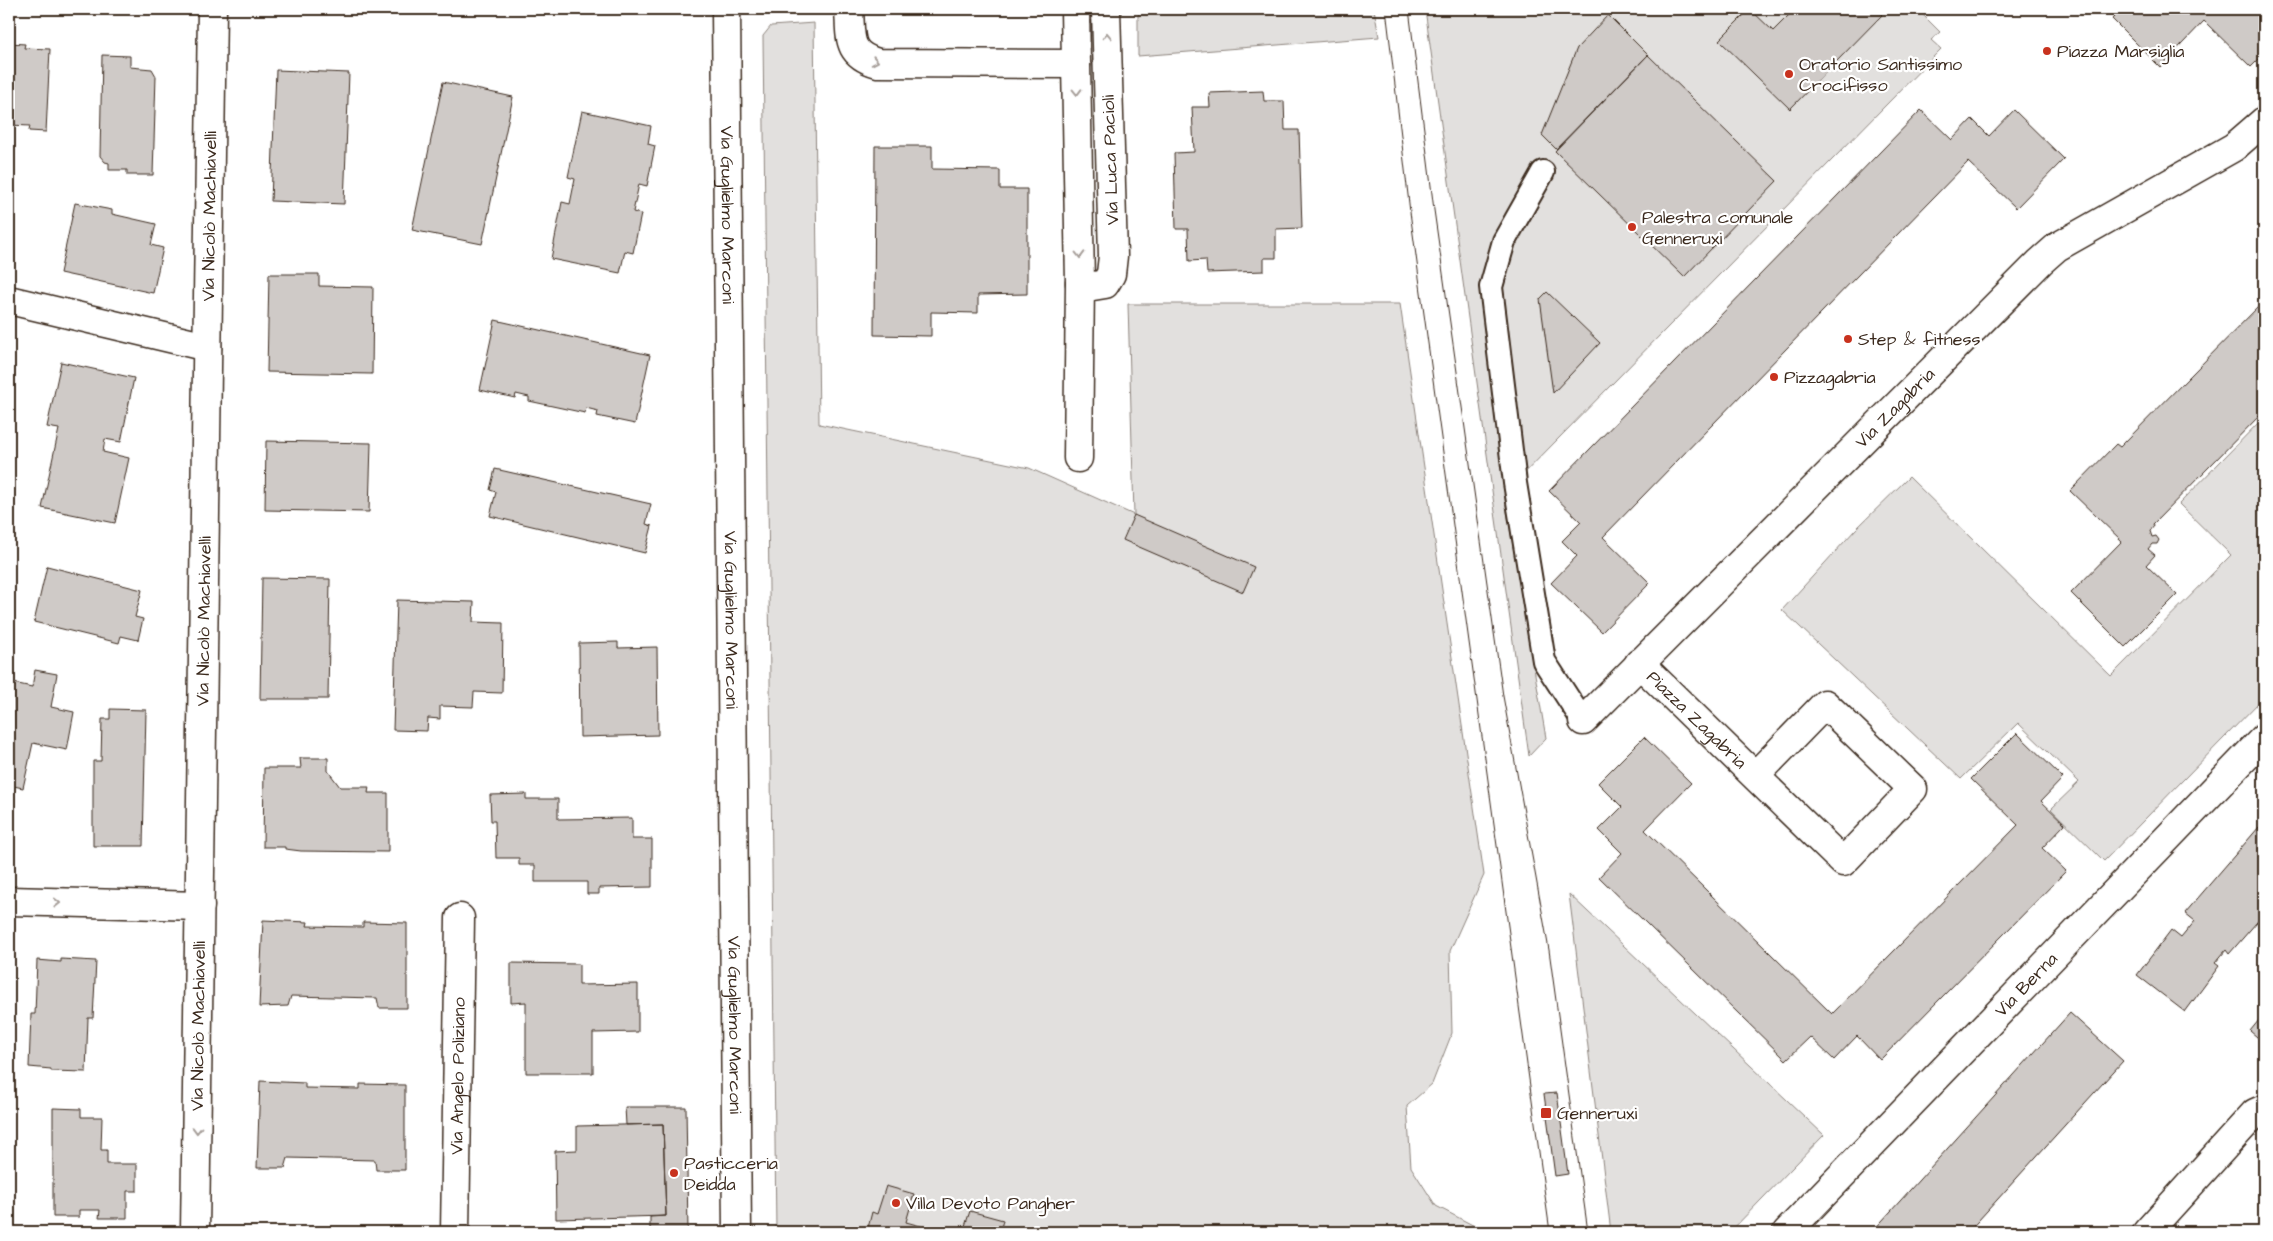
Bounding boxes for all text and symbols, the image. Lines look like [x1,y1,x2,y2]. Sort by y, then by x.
one-way arrow [1102,32,1112,40]
place label: Piazza Marsiglia [2057,39,2184,65]
marker: Piazza Marsiglia [2041,45,2053,57]
place label: Oratorio Santissimo Crocifisso [1799,52,1962,98]
one-way arrow [870,56,879,66]
marker: Oratorio Santissimo Crocifisso [1783,68,1795,80]
one-way arrow [1071,89,1082,97]
street label: Via Luca Pacioli [1096,94,1125,225]
street label: Via Guglielmo Marconi [714,126,741,304]
street label: Via Nicolò Machiavelli [196,131,223,301]
place label: Palestra comunale Genneruxi [1642,205,1793,251]
marker: Palestra comunale Genneruxi [1626,221,1638,233]
one-way arrow [1075,252,1085,259]
place label: Step & fitness [1858,327,1981,352]
marker: Step & fitness [1842,333,1854,345]
street label: Via Zagabria [1850,362,1941,454]
place label: Pizzagabria [1784,365,1876,391]
marker: Pizzagabria [1768,371,1780,383]
street label: Via Guglielmo Marconi [717,531,744,709]
street label: Via Nicolò Machiavelli [190,536,218,706]
street label: Piazza Zagabria [1641,665,1752,775]
one-way arrow [54,897,62,908]
street label: Via Guglielmo Marconi [721,936,748,1114]
street label: Via Nicolò Machiavelli [185,941,212,1111]
street label: Via Berna [1989,947,2063,1023]
street label: Via Angelo Poliziano [444,997,472,1155]
place label: Genneruxi [1557,1101,1637,1126]
marker: Genneruxi [1539,1106,1553,1120]
one-way arrow [191,1126,202,1134]
place label: Pasticceria Deidda [684,1151,778,1197]
marker: Pasticceria Deidda [668,1167,680,1179]
place label: Villa Devoto Pangher [906,1191,1075,1217]
marker: Villa Devoto Pangher [890,1197,902,1209]

